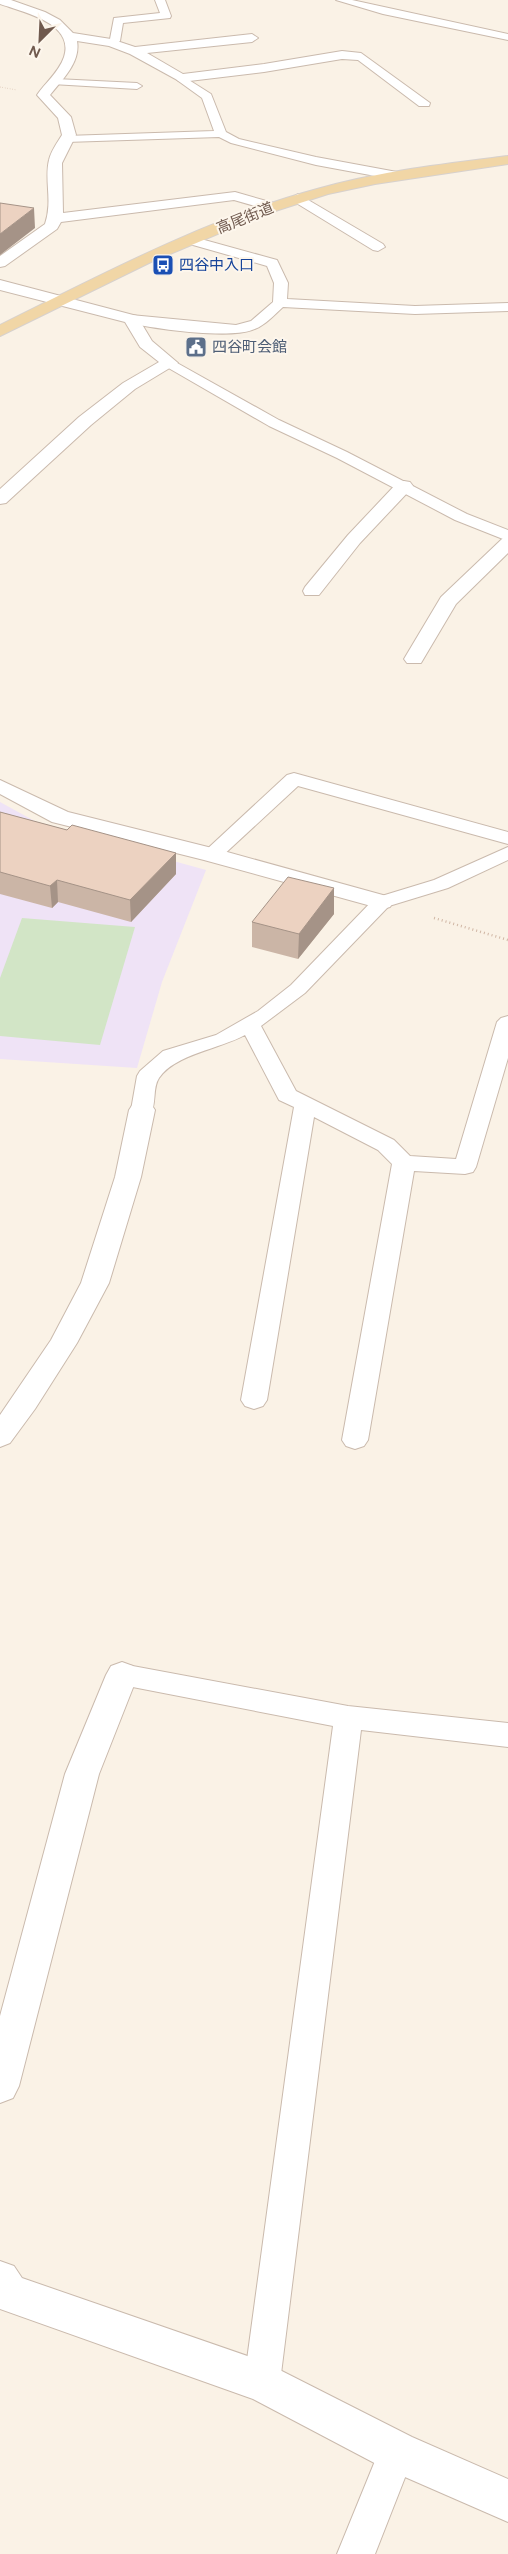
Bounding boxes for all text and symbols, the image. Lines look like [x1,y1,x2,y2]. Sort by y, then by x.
north arrow [15,15,65,65]
text: N [27,41,43,61]
street label: 高尾街道 [214,198,276,238]
bus stop icon: 四谷中入口 [151,253,175,277]
place label: 四谷中入口 [179,256,254,274]
public building icon: 四谷町会館 [184,335,208,359]
place label: 四谷町会館 [212,338,287,356]

